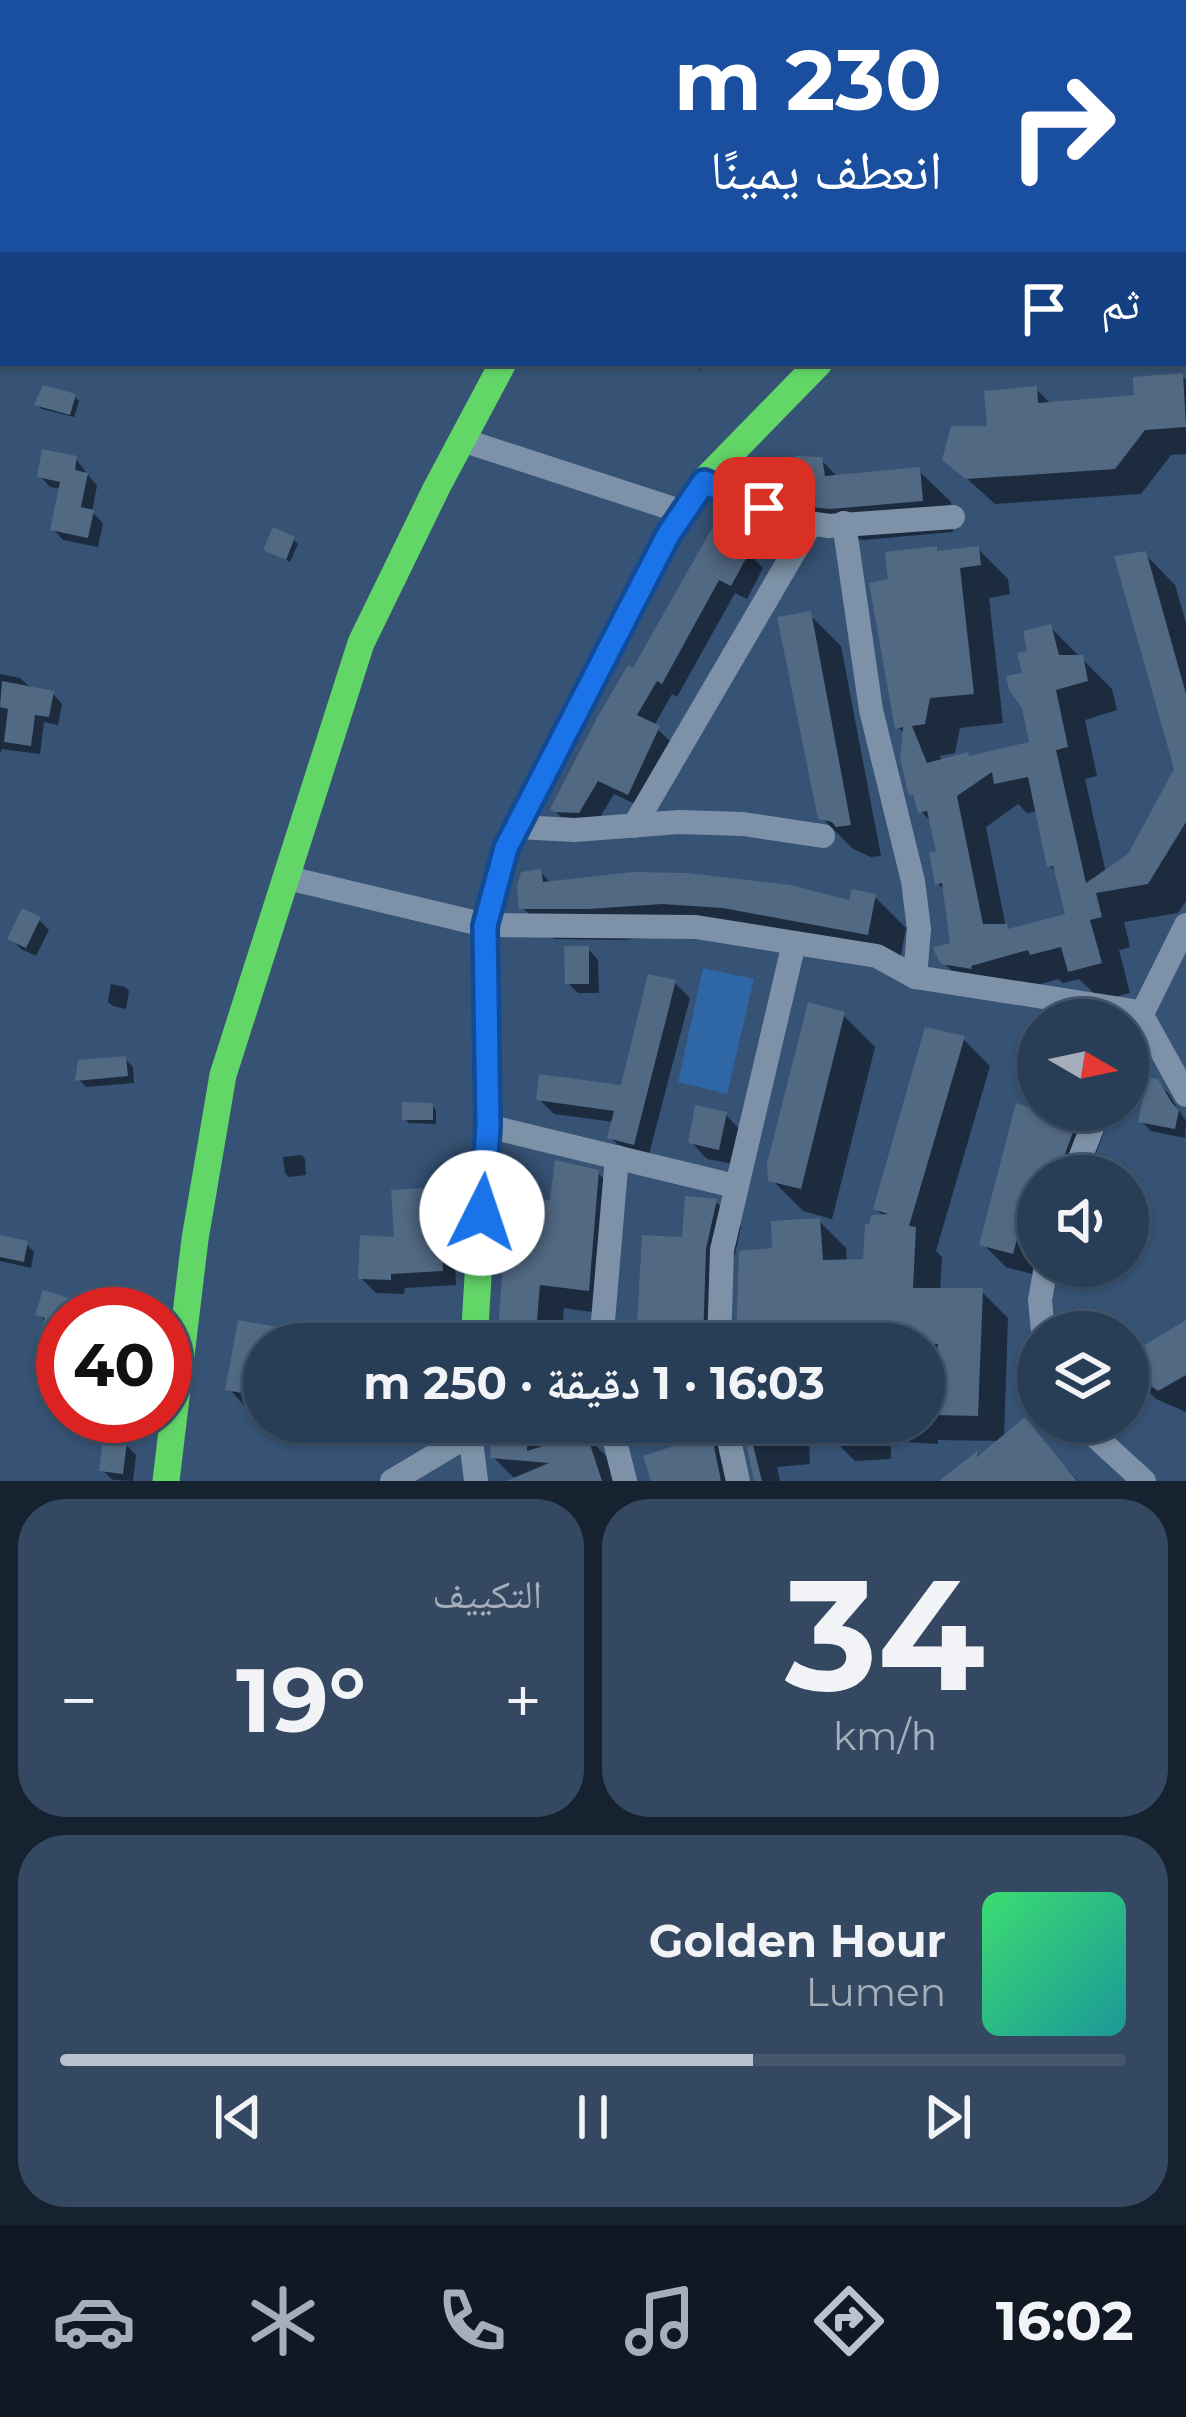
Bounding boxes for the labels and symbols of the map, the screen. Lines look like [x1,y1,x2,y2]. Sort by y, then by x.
pin [713,457,815,559]
north arrow [1017,999,1149,1131]
position arrow [419,1150,545,1276]
speed limit sign: 40 [36,1287,192,1443]

